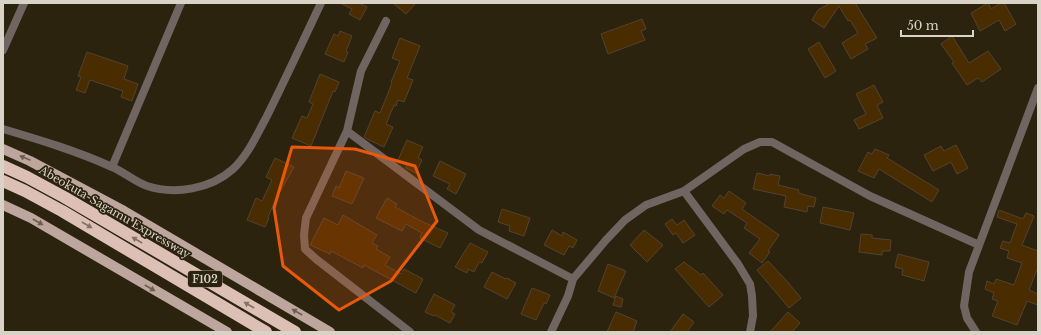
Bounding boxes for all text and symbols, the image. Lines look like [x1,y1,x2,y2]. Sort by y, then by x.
scale bar [901,12,973,38]
text: 50 m [907,18,939,33]
one-way arrow [19,155,31,161]
street label: Abeokuta-Sagamu Expressway [36,162,193,261]
one-way arrow [32,219,44,226]
one-way arrow [81,222,93,229]
one-way arrow [131,236,143,243]
road number: F102 [188,271,222,287]
one-way arrow [144,284,156,291]
one-way arrow [244,302,255,309]
one-way arrow [291,309,303,316]

